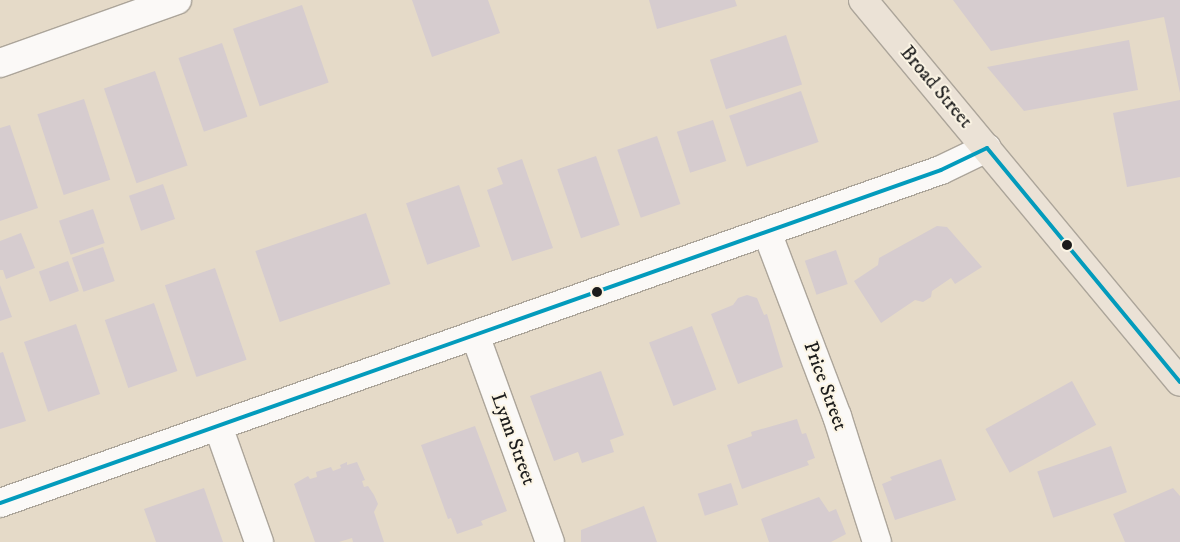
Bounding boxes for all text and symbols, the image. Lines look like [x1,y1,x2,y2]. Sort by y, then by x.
street label: Broad Street [895,41,977,133]
unlabelled marker [1062,240,1072,250]
unlabelled marker [592,287,602,297]
street label: Price Street [798,338,852,434]
street label: Lynn Street [485,390,541,488]

